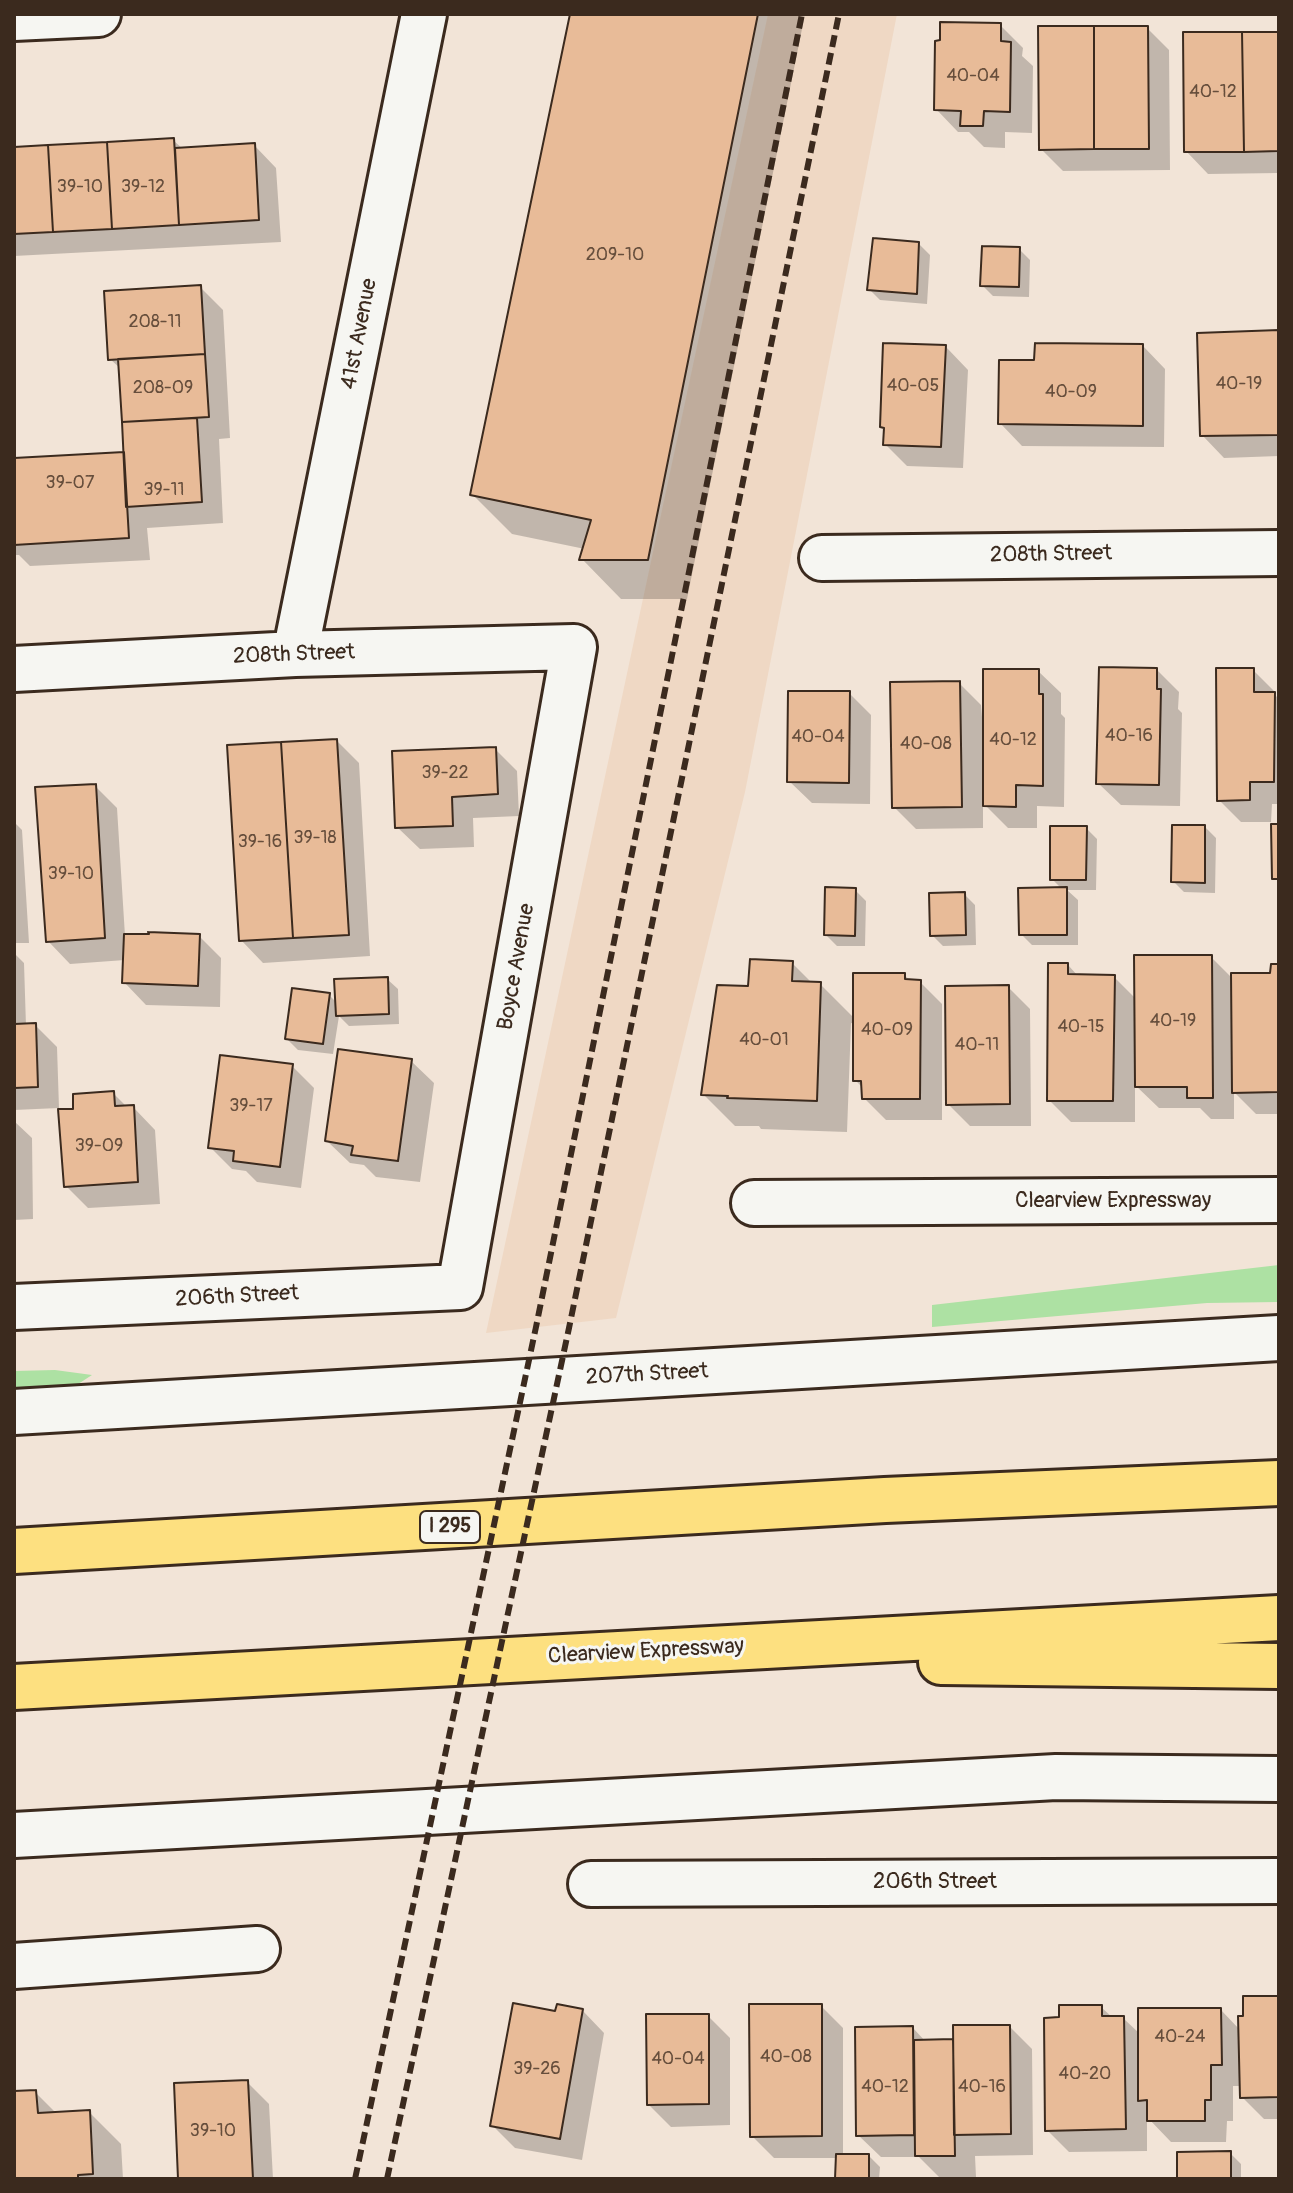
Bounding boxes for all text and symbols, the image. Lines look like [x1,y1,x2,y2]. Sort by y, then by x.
house number: 40-04 [946,65,1000,87]
house number: 40-12 [1189,81,1237,103]
house number: 39-10 [57,176,103,198]
house number: 39-12 [121,176,165,198]
house number: 209-10 [586,244,644,266]
street label: 41st Avenue [336,276,384,392]
house number: 208-11 [128,311,182,333]
house number: 40-19 [1216,373,1262,395]
house number: 40-05 [887,375,939,397]
house number: 208-09 [133,377,193,399]
house number: 40-09 [1045,381,1097,403]
house number: 39-07 [46,472,94,494]
house number: 39-11 [143,479,185,501]
street label: 208th Street [990,541,1112,569]
street label: 208th Street [233,640,355,670]
house number: 40-16 [1105,725,1153,747]
house number: 40-04 [791,726,845,748]
house number: 40-12 [989,729,1037,751]
house number: 40-08 [900,733,952,755]
house number: 39-22 [421,762,469,784]
house number: 39-18 [293,827,337,849]
house number: 39-16 [238,831,282,853]
house number: 39-10 [48,863,94,885]
street label: Boyce Avenue [493,902,541,1032]
house number: 40-19 [1150,1010,1196,1032]
house number: 40-15 [1057,1016,1105,1038]
house number: 40-09 [861,1019,913,1041]
house number: 40-01 [739,1029,789,1051]
house number: 40-11 [955,1034,999,1056]
house number: 39-17 [229,1095,273,1117]
house number: 39-09 [75,1135,123,1157]
street label: Clearview Expressway [1015,1188,1211,1214]
street label: 206th Street [175,1281,299,1313]
street label: 207th Street [585,1359,709,1391]
road number: I 295 [420,1511,480,1543]
street label: Clearview Expressway [547,1634,745,1670]
street label: 206th Street [873,1869,997,1895]
house number: 40-24 [1155,2026,1205,2048]
house number: 40-08 [760,2046,812,2068]
house number: 40-04 [651,2048,705,2070]
house number: 39-26 [513,2058,561,2080]
house number: 40-20 [1059,2063,1111,2085]
house number: 40-12 [861,2076,909,2098]
house number: 40-16 [958,2076,1006,2098]
house number: 39-10 [190,2120,236,2142]

